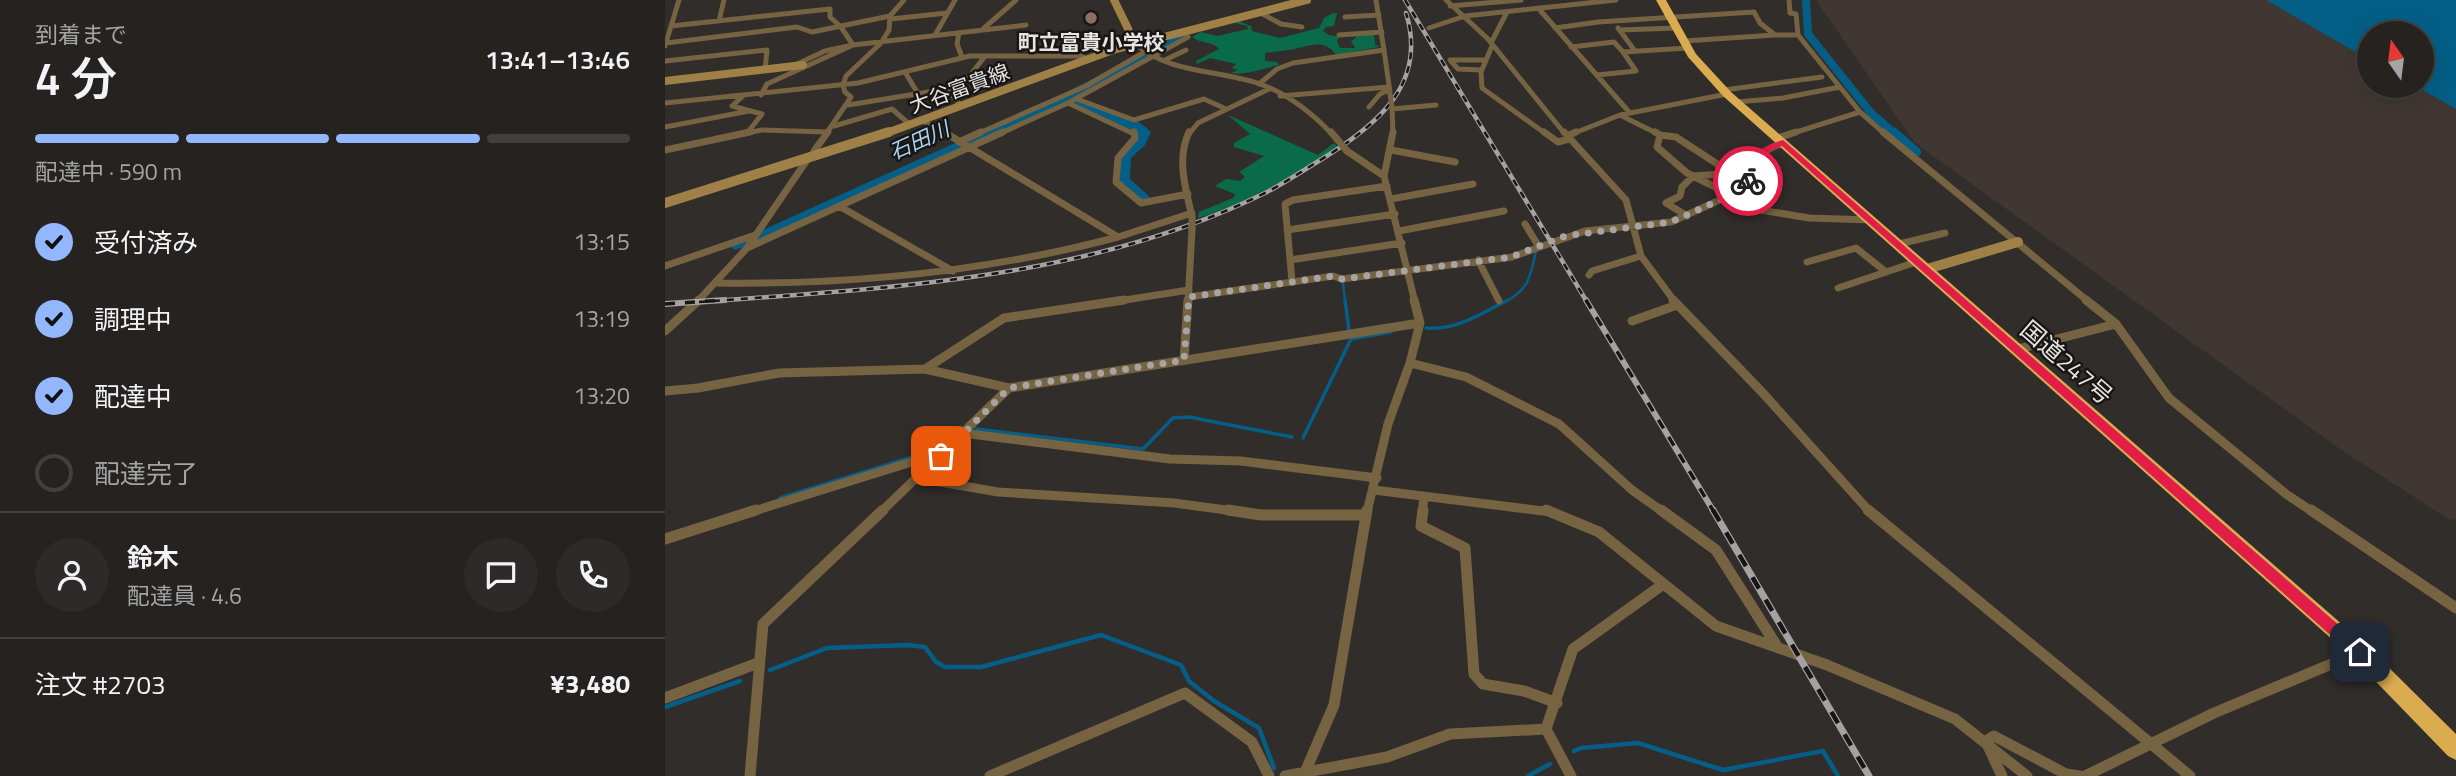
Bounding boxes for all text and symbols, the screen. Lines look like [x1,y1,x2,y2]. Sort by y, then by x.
marker: 町立富貴小学校 [1083,10,1099,26]
text: 到着まで [35,17,127,52]
north arrow [2357,21,2434,98]
map controls [2357,21,2434,98]
place label: 町立富貴小学校 [1018,26,1165,58]
text: 13:41–13:46 [485,40,630,79]
text: 4 分 [35,43,117,113]
street label: 大谷富貴線 [904,55,1014,121]
water label: 石田川 [884,112,956,167]
courier [1713,146,1783,216]
text: 配達中 · 590 m [35,154,182,189]
icon: bike [1729,162,1767,200]
icon: check [35,223,73,261]
text: 受付済み [94,223,198,262]
text: 13:15 [573,224,630,259]
icon: check [35,300,73,338]
text: 調理中 [94,300,172,339]
text: 13:19 [573,301,630,336]
street label: 国道247号 [2013,312,2121,412]
icon: check [35,377,73,415]
text: 配達中 [94,377,172,416]
text: 13:20 [573,378,630,413]
pin [911,426,971,486]
icon: bag [922,437,960,475]
text: 配達完了 [94,454,198,493]
button: person [35,538,109,612]
text: 鈴木 [127,538,179,577]
button: chat [464,538,538,612]
button: phone [556,538,630,612]
text: 配達員 · 4.6 [127,578,242,613]
pin [2330,622,2390,682]
icon: home [2341,633,2379,671]
text: ¥3,480 [550,664,630,703]
text: 注文 #2703 [35,665,166,704]

